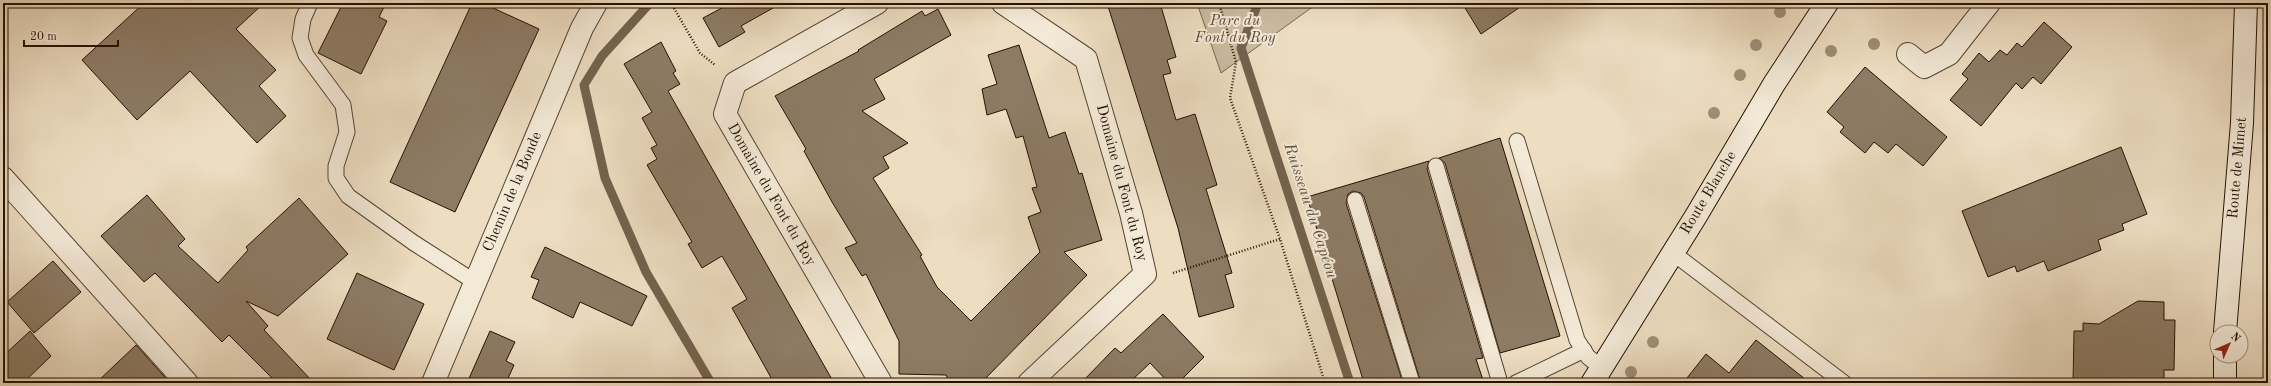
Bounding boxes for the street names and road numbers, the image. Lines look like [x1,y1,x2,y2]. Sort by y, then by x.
street label: Domaine du Font du Roy [1093,103,1149,263]
street label: Route de Mimet [2226,116,2250,220]
street label: Domaine du Font du Roy [724,121,818,269]
street label: Chemin de la Bonde [481,130,545,254]
street label: Route Blanche [1678,149,1740,237]

